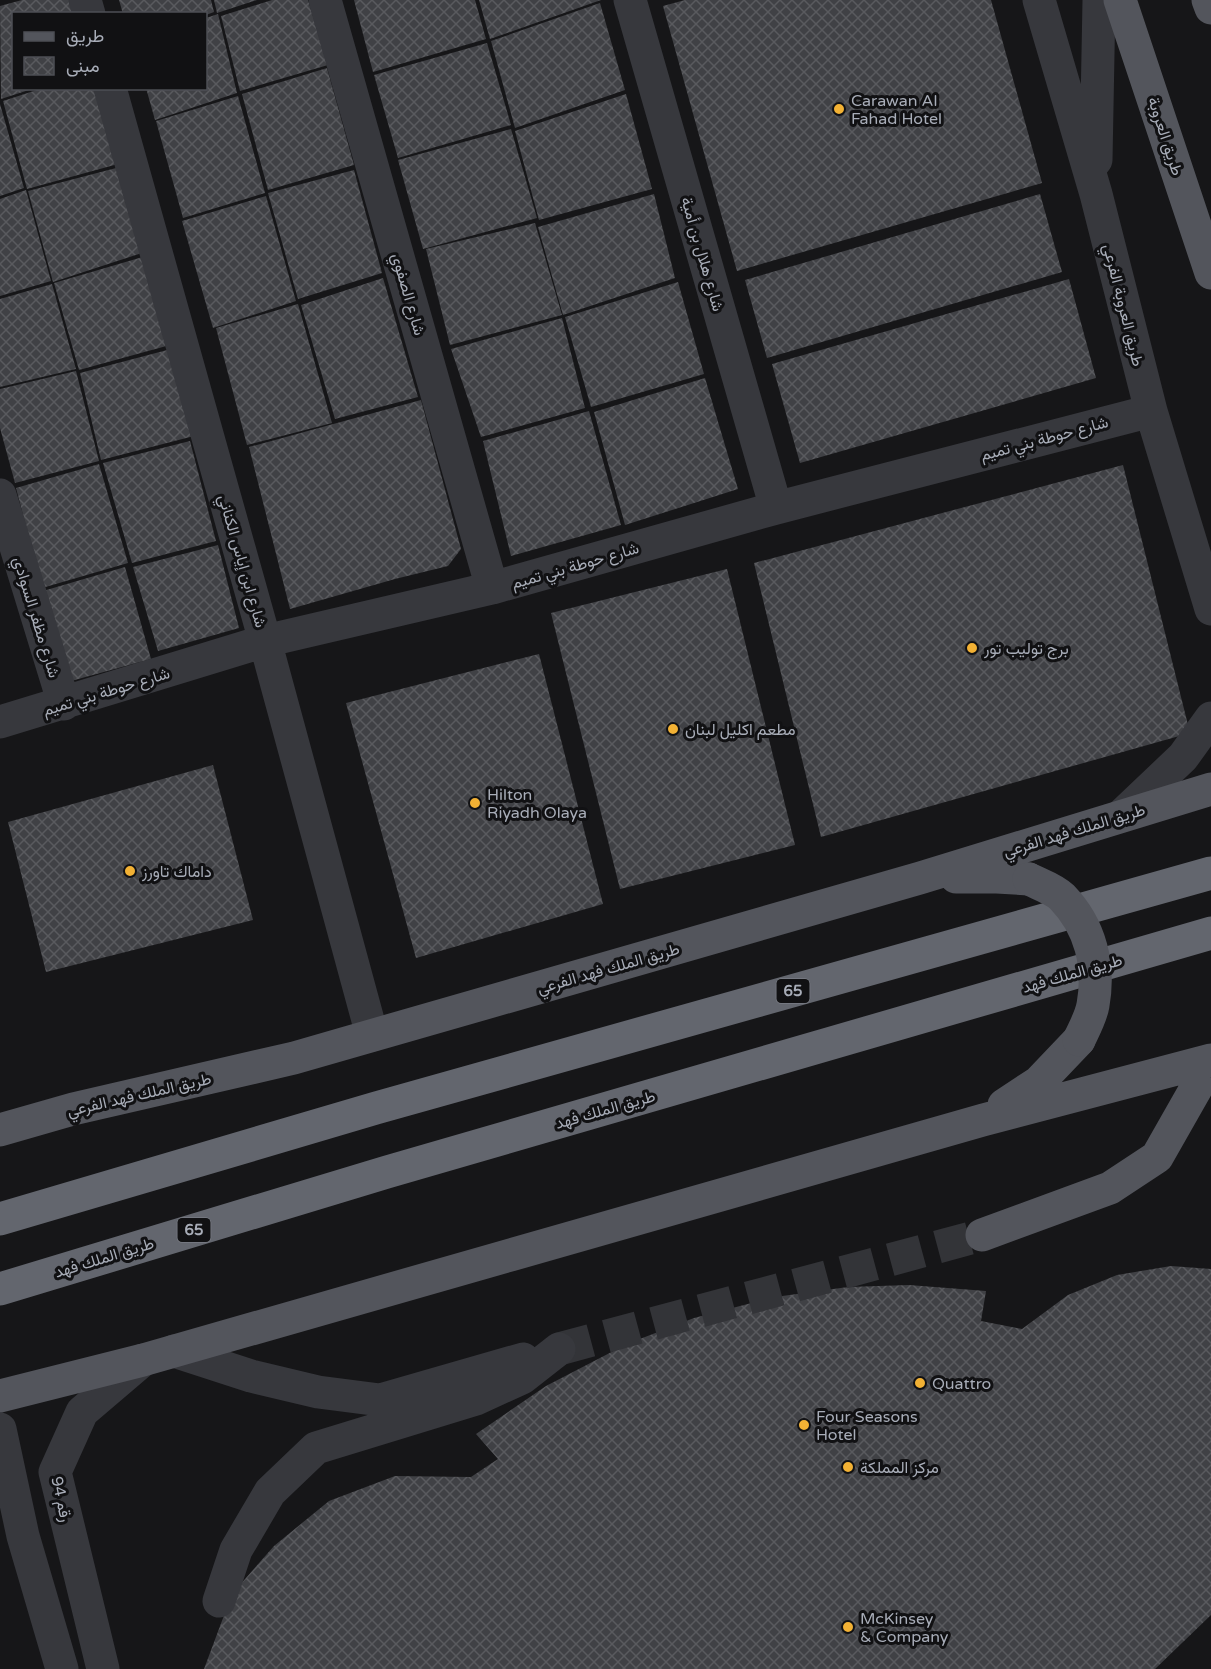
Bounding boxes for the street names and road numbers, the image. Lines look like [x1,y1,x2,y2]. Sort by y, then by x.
street label: طريق العروبة [1143,94,1187,178]
street label: شارع هلال بن أمية [675,195,728,314]
street label: طريق العروبة الفرعي [1095,242,1148,369]
street label: شارع الصفوي [384,251,429,339]
street label: شارع حوطة بني تميم [978,412,1111,469]
street label: شارع ابن إياس الكناني [211,492,271,631]
street label: شارع حوطة بني تميم [509,538,642,597]
street label: شارع مظفر السوادي [5,554,64,681]
street label: شارع حوطة بني تميم [40,663,173,724]
street label: طريق الملك فهد الفرعي [1001,800,1149,865]
street label: طريق الملك فهد الفرعي [535,939,683,1002]
street label: طريق الملك فهد [1020,950,1125,998]
road number: 65 [776,979,810,1003]
street label: طريق الملك فهد الفرعي [65,1069,214,1124]
street label: طريق الملك فهد [553,1086,658,1134]
road number: 65 [178,1218,210,1242]
street label: طريق الملك فهد [52,1233,157,1283]
street label: رقم 94 [46,1475,76,1524]

